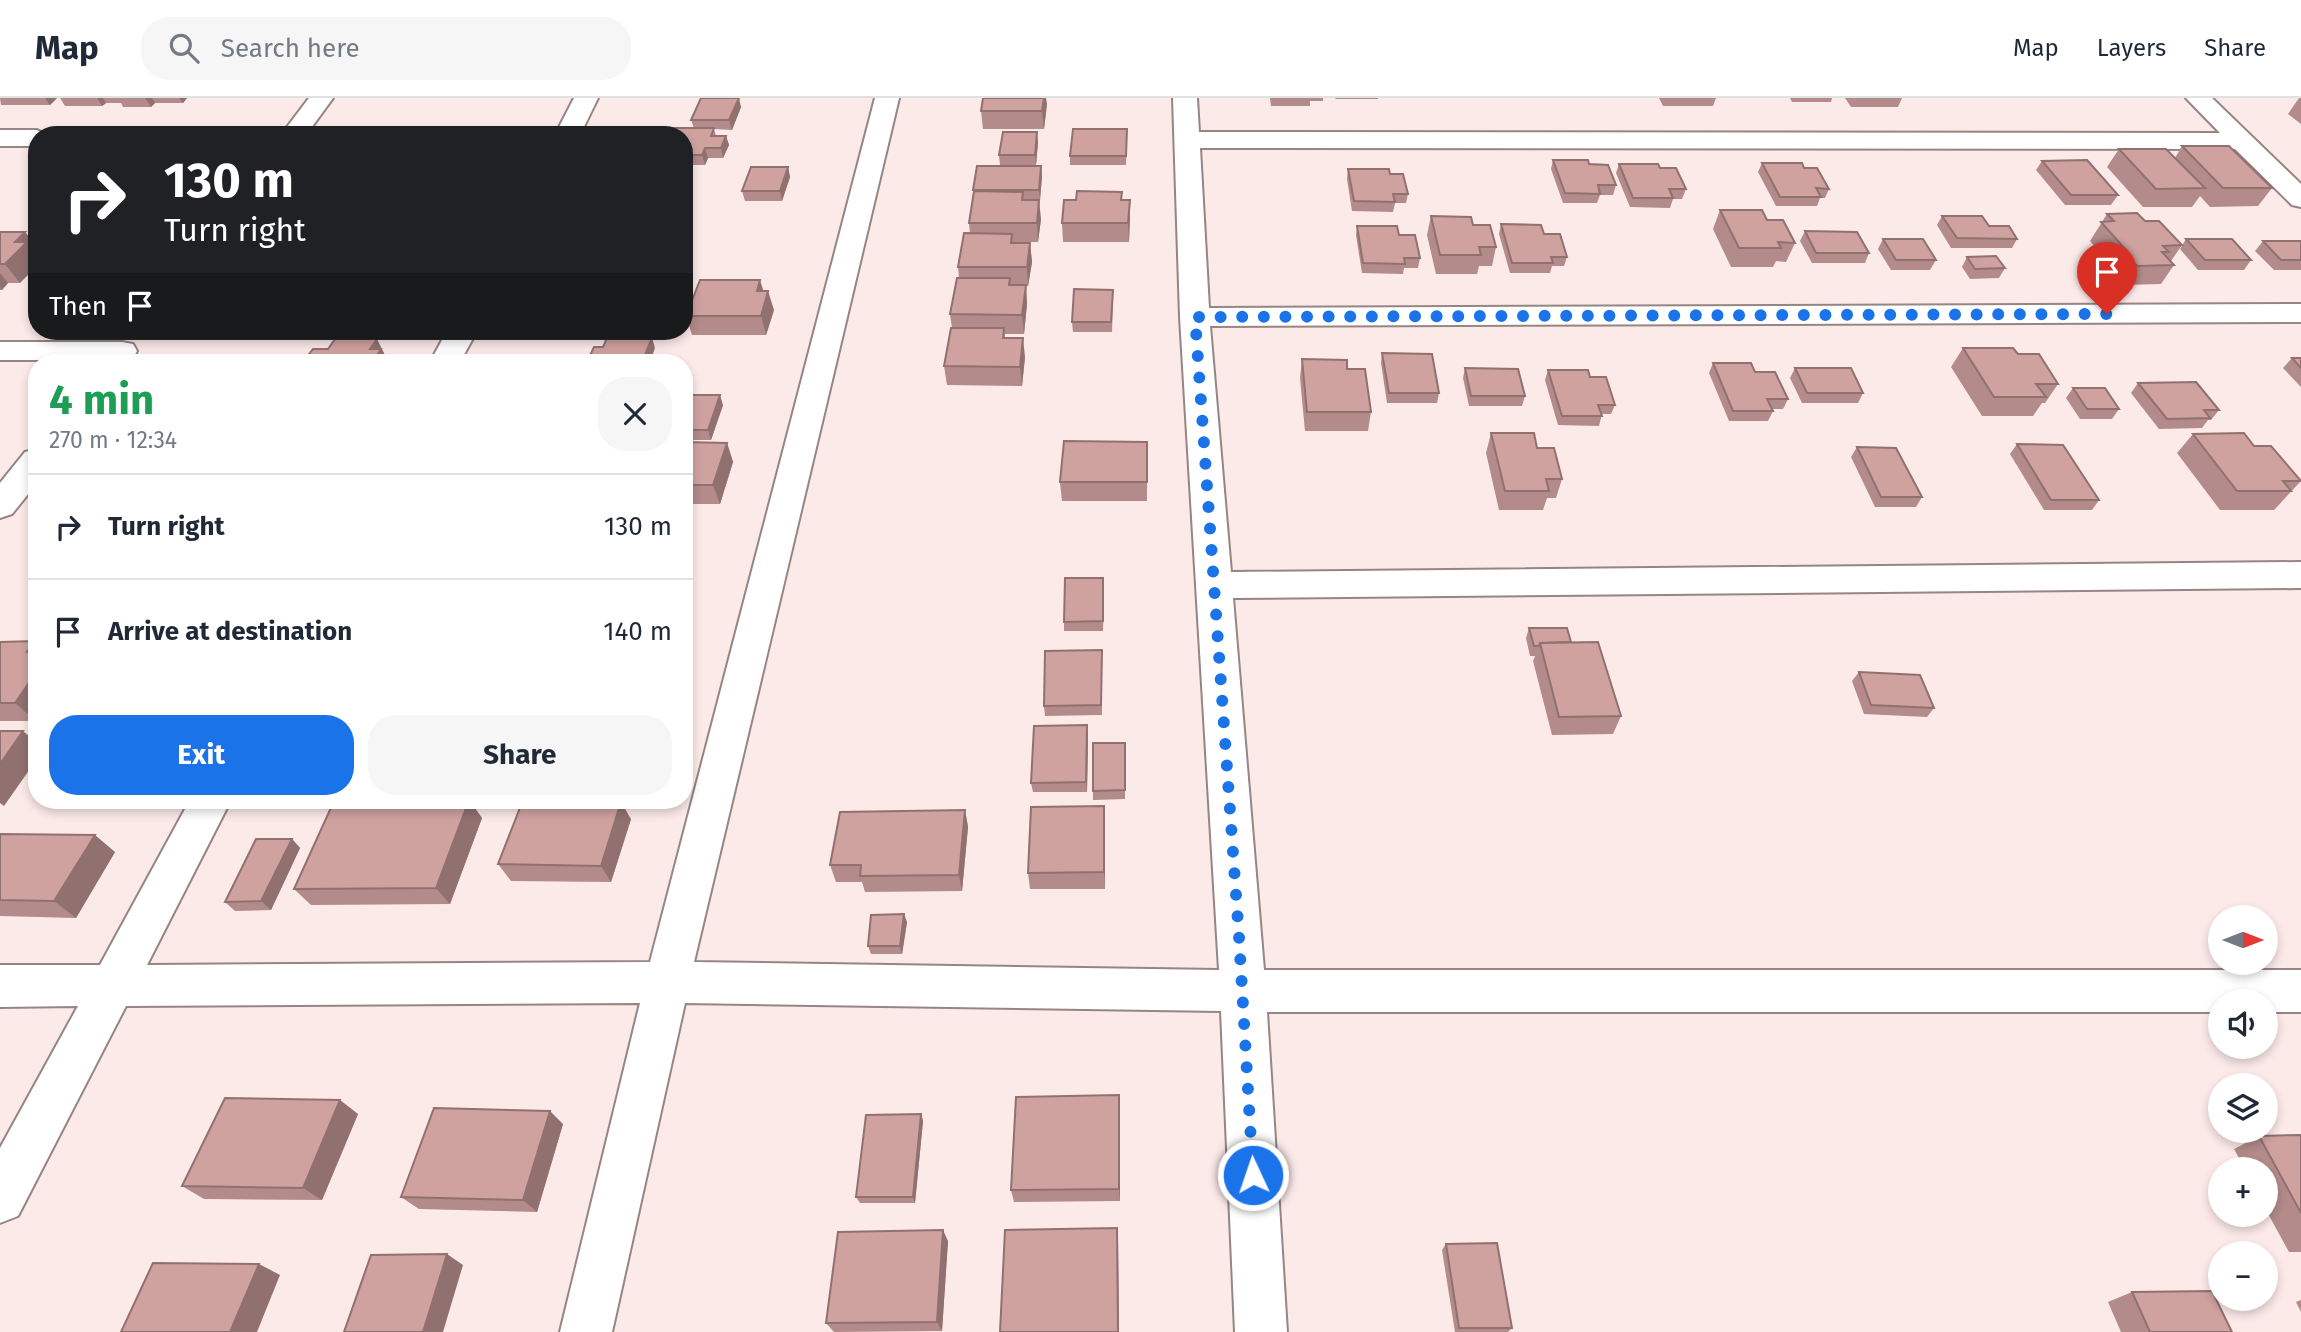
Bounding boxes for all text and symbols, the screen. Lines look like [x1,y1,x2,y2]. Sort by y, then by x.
search box [141,17,631,80]
text: Map [35,28,99,68]
icon: search [165,29,203,67]
text: Search here [221,33,360,64]
text: Map [2013,34,2059,62]
text: Layers [2097,34,2166,62]
text: Share [2204,34,2266,62]
text: 130 m [164,151,294,210]
icon: right [49,154,140,245]
text: Turn right [164,211,306,249]
pin [2077,242,2137,314]
icon: arrive [2088,253,2126,291]
icon: arrive [121,287,159,325]
text: Then [49,291,107,322]
text: 4 min [49,375,154,425]
button: close [598,377,672,451]
text: 270 m · 12:34 [49,426,177,454]
icon: right [49,508,87,546]
text: Turn right [108,511,225,542]
text: 130 m [604,511,672,542]
icon: arrive [49,613,87,651]
text: Arrive at destination [108,616,352,647]
text: 140 m [603,616,672,647]
button: Exit [49,715,354,795]
button: Share [368,715,672,795]
north arrow [2208,905,2278,975]
map controls [2208,905,2278,1311]
button: sound [2208,989,2278,1059]
button: layers [2208,1073,2278,1143]
position arrow [1216,1138,1290,1212]
button: + [2208,1157,2278,1227]
button: − [2208,1241,2278,1311]

